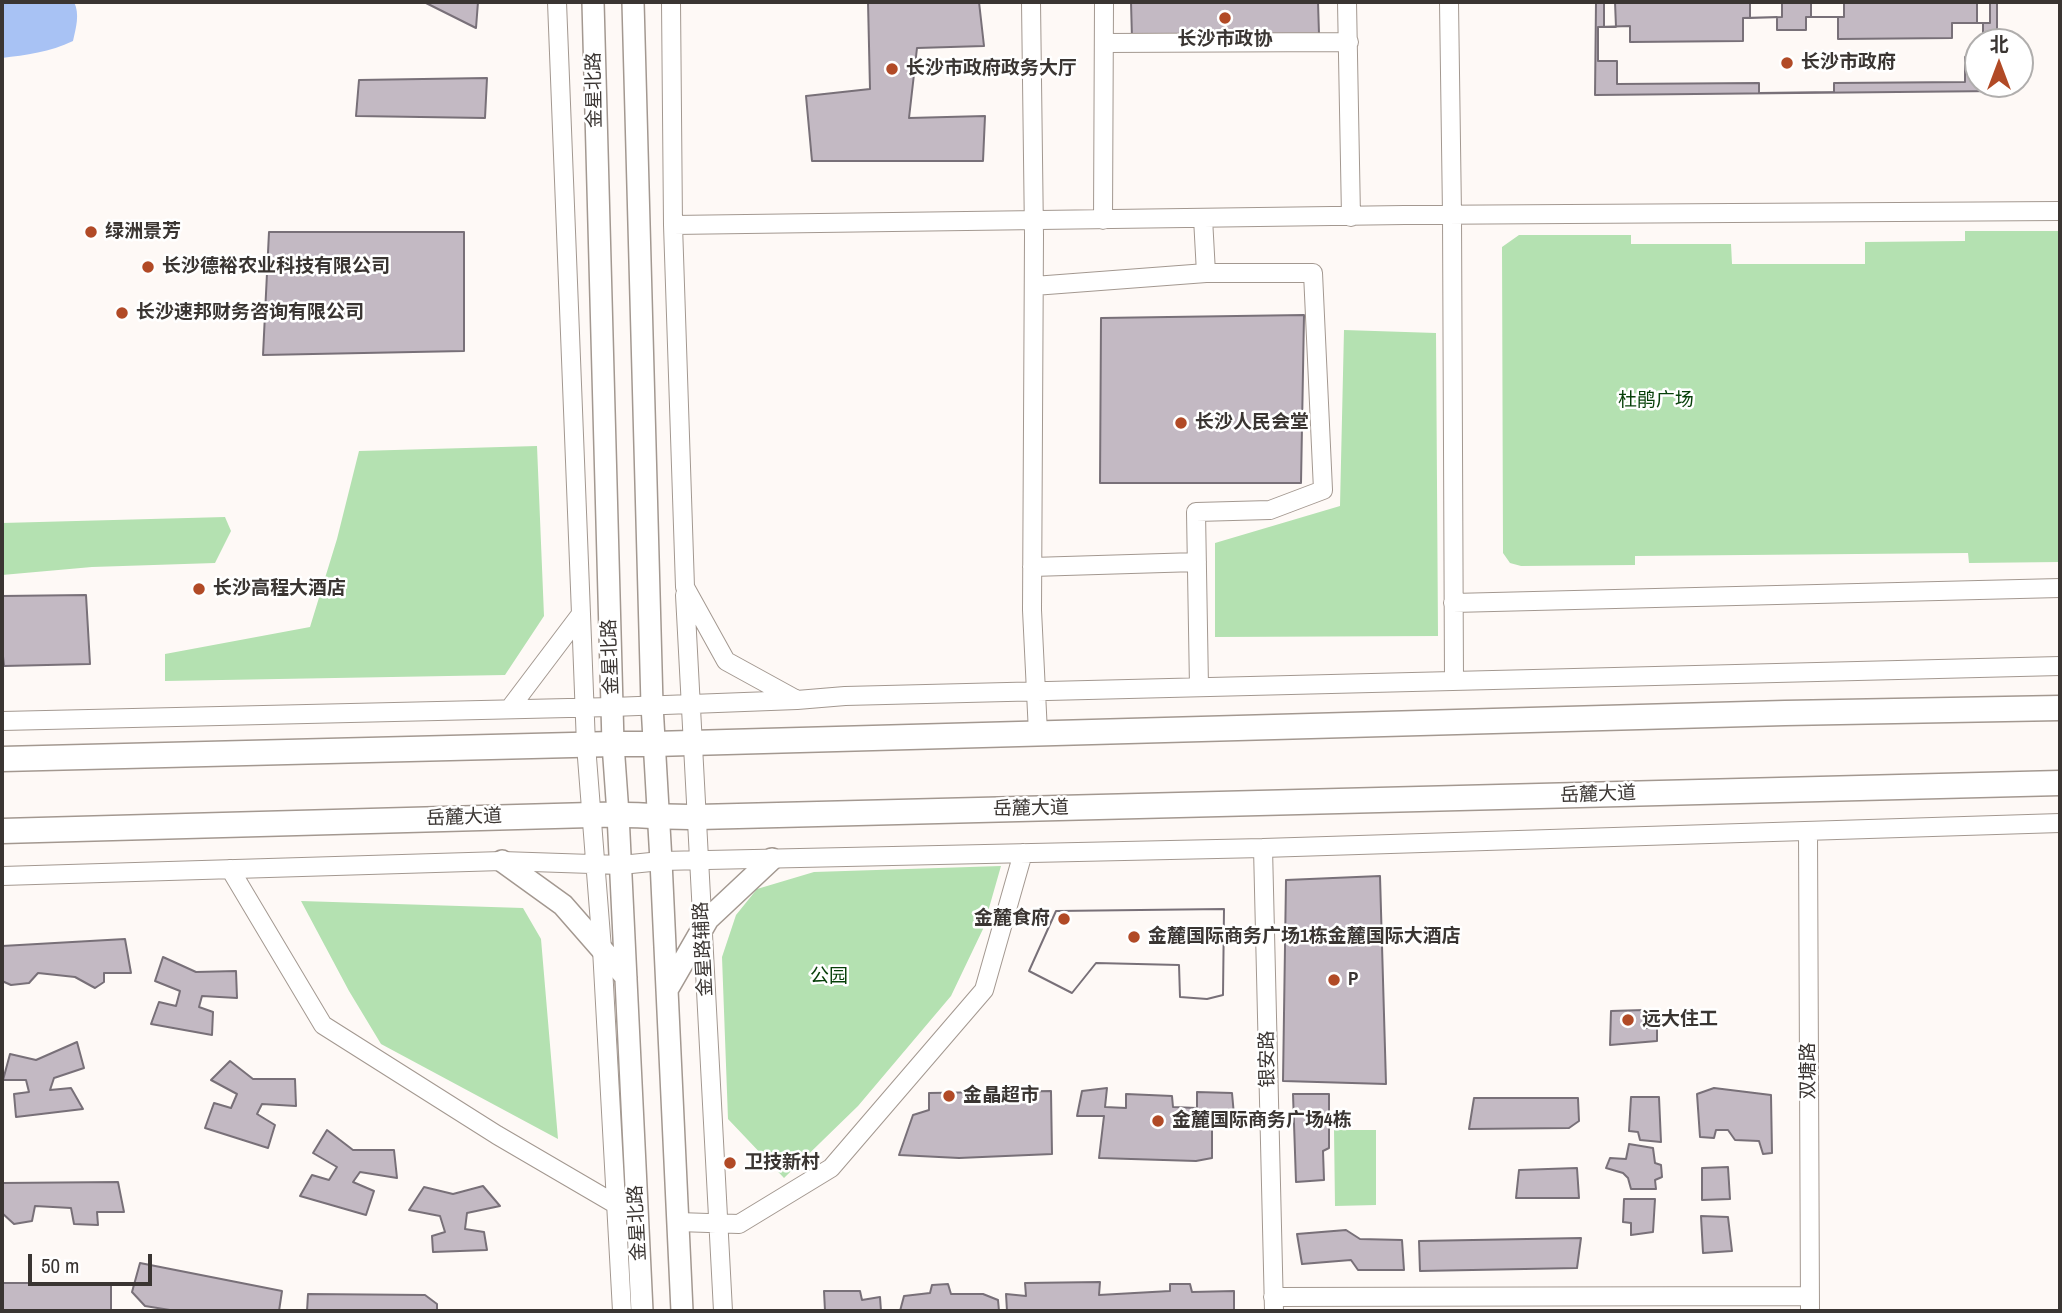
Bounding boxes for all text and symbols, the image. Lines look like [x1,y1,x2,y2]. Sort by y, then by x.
marker: 长沙市政协 [1217,10,1233,26]
north arrow [1964,28,2034,98]
place label: 长沙市政协 [1178,29,1272,51]
text: 北 [1989,31,2009,57]
street label: 金星北路 [583,52,607,128]
place label: 长沙市政府 [1801,52,1896,74]
marker: 长沙市政府 [1779,55,1795,71]
place label: 长沙市政府政务大厅 [906,58,1077,80]
marker: 长沙市政府政务大厅 [884,61,900,77]
place label: 绿洲景芳 [105,221,181,243]
marker: 绿洲景芳 [83,224,99,240]
place label: 长沙德裕农业科技有限公司 [162,256,390,278]
marker: 长沙德裕农业科技有限公司 [140,259,156,275]
place label: 长沙速邦财务咨询有限公司 [136,302,364,324]
marker: 长沙速邦财务咨询有限公司 [114,305,130,321]
park label: 杜鹃广场 [1618,390,1694,412]
place label: 长沙人民会堂 [1195,412,1309,434]
marker: 长沙人民会堂 [1173,415,1189,431]
place label: 长沙高程大酒店 [213,578,346,600]
marker: 长沙高程大酒店 [191,581,207,597]
street label: 金星北路 [598,619,624,695]
street label: 岳麓大道 [1560,782,1636,808]
street label: 岳麓大道 [993,797,1069,821]
street label: 岳麓大道 [426,805,502,831]
street label: 金星路辅路 [690,901,718,997]
place label: 金麓食府 [974,908,1050,930]
marker: 金麓食府 [1056,911,1072,927]
place label: 金麓国际商务广场1栋金麓国际大酒店 [1148,926,1461,948]
marker: 金麓国际商务广场1栋金麓国际大酒店 [1126,929,1142,945]
park label: 公园 [810,966,848,988]
place label: P [1348,969,1358,991]
marker: P [1326,972,1342,988]
place label: 远大住工 [1642,1009,1718,1031]
marker: 远大住工 [1620,1012,1636,1028]
street label: 银安路 [1256,1030,1280,1088]
street label: 双塘路 [1798,1043,1820,1099]
place label: 金晶超市 [963,1085,1039,1107]
marker: 金晶超市 [941,1088,957,1104]
place label: 金麓国际商务广场4栋 [1172,1110,1352,1132]
marker: 金麓国际商务广场4栋 [1150,1113,1166,1129]
place label: 卫技新村 [744,1152,820,1174]
marker: 卫技新村 [722,1155,738,1171]
street label: 金星北路 [625,1184,651,1262]
scale bar [32,1240,156,1284]
text: 50 m [41,1251,79,1280]

